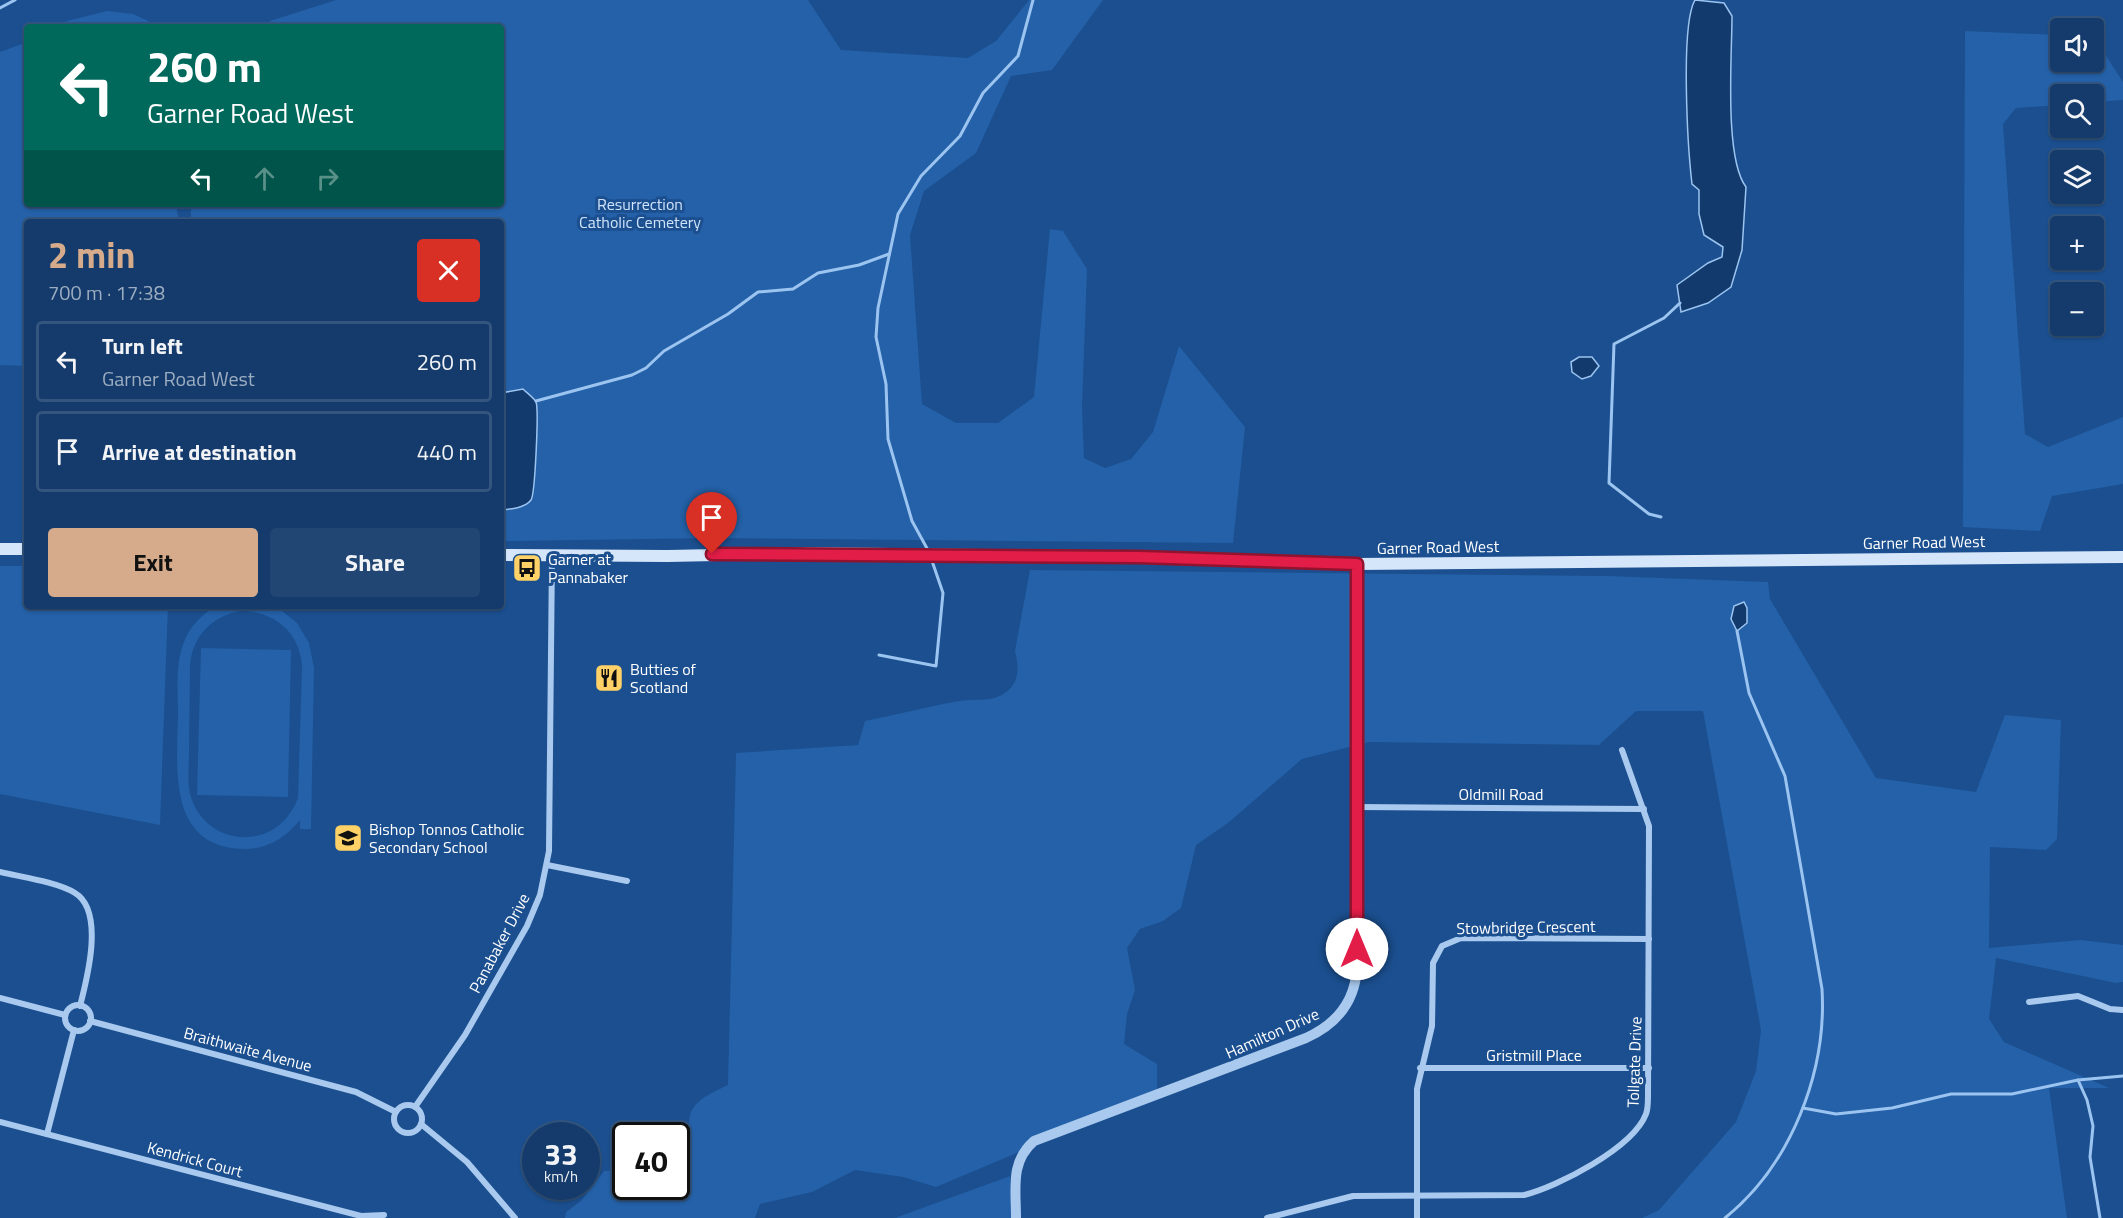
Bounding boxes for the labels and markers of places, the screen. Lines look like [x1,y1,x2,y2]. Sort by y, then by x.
pin [686,492,737,554]
place label: Garner at Pannabaker [548,547,629,589]
bus stop icon: Garner at Pannabaker [511,552,543,584]
place label: Butties of Scotland [630,657,697,699]
restaurant icon: Butties of Scotland [593,662,625,694]
place label: Bishop Tonnos Catholic Secondary School [369,817,524,859]
school or university icon: Bishop Tonnos Catholic Secondary School [332,822,364,854]

